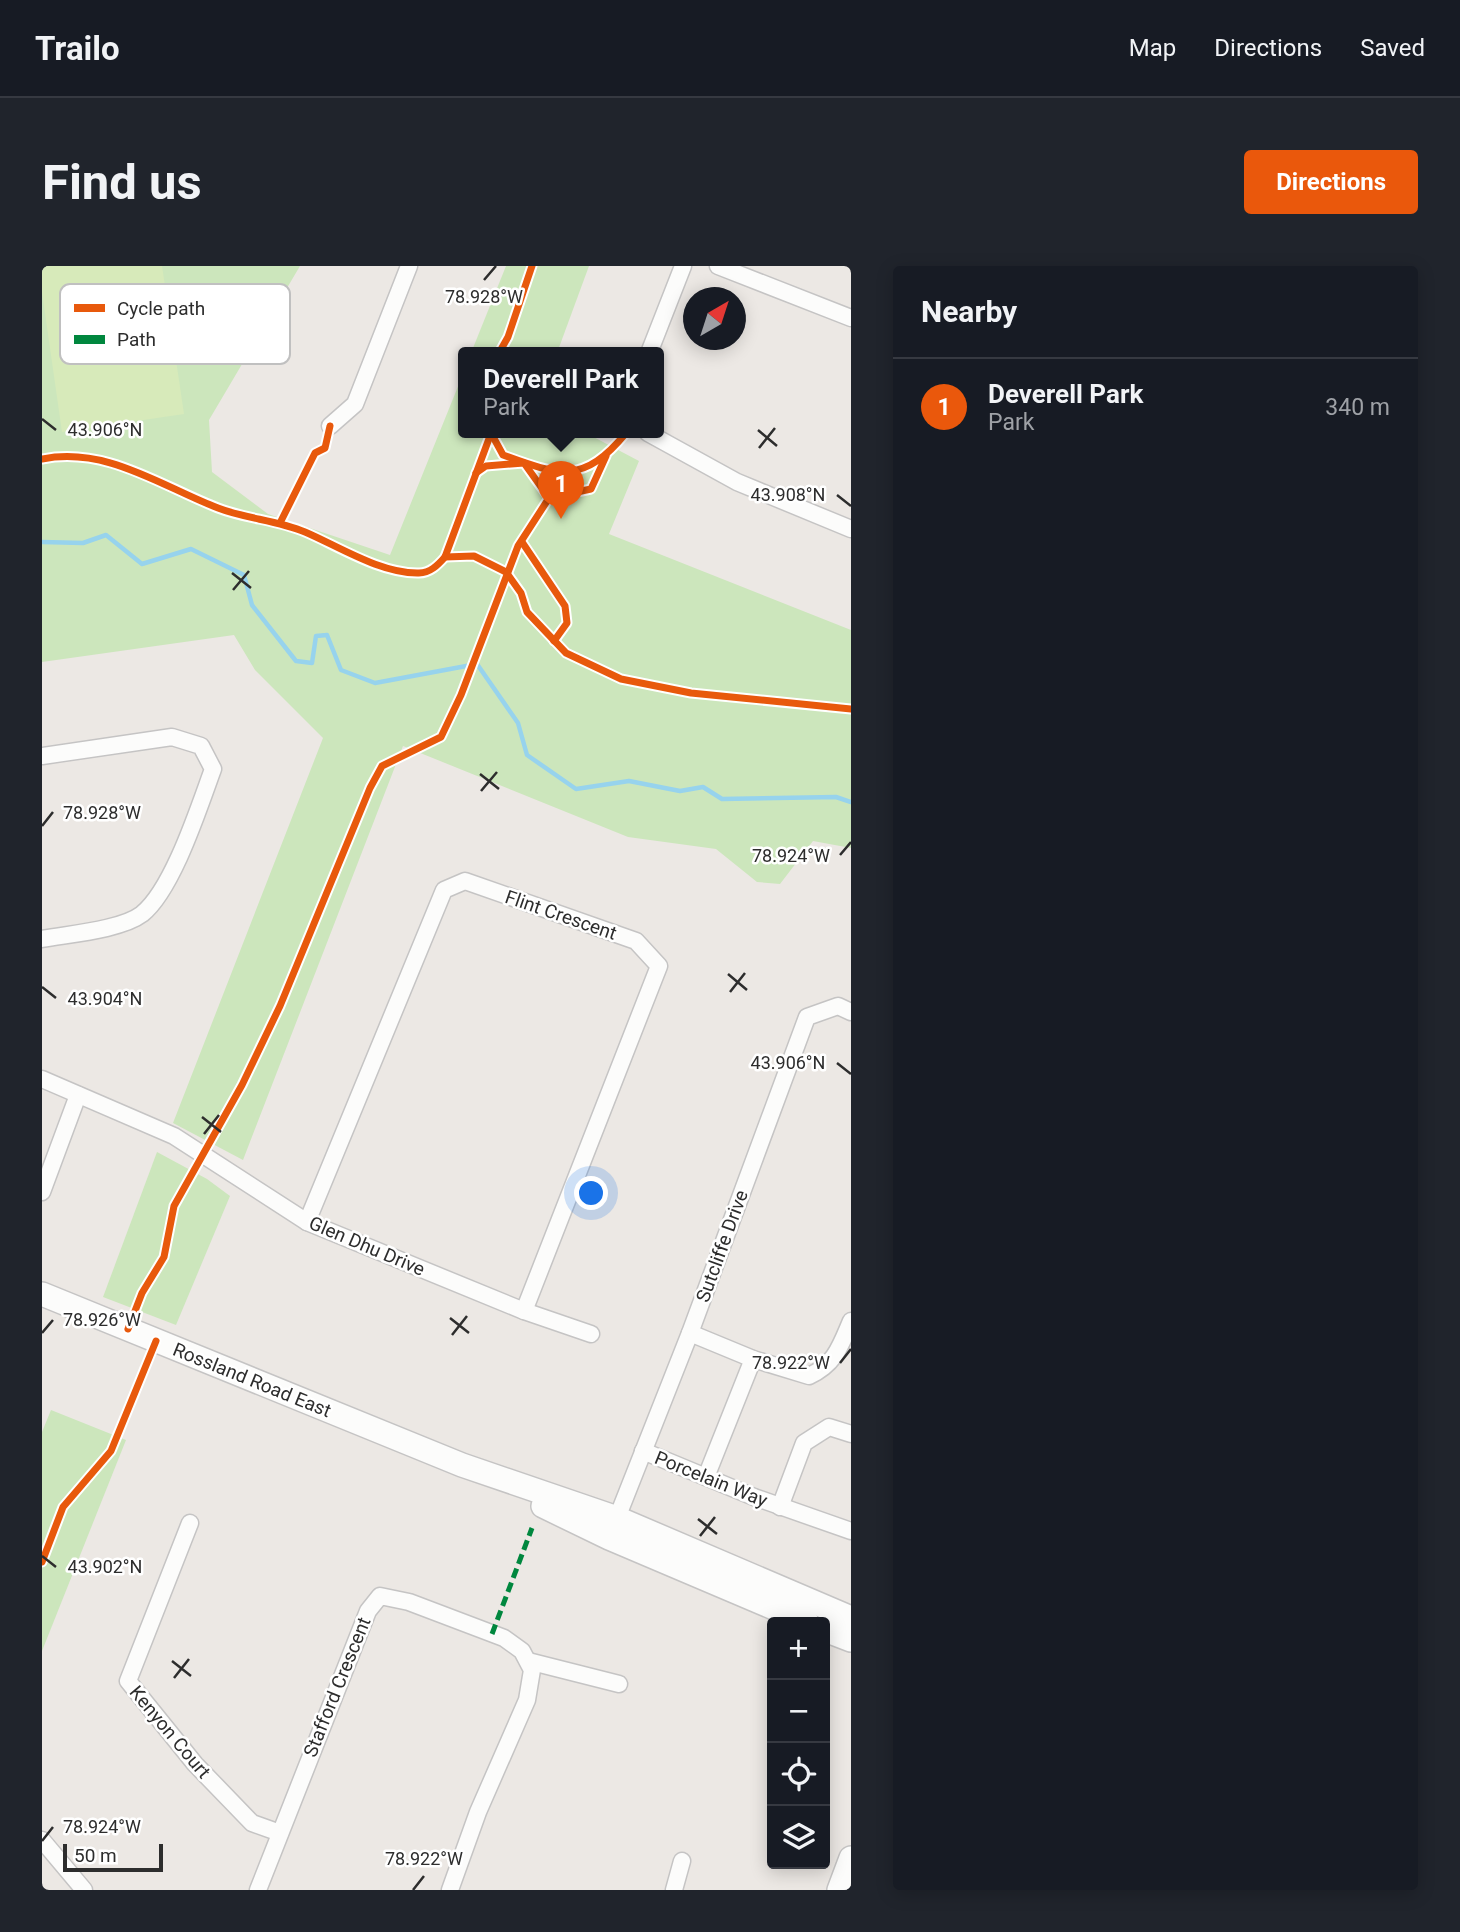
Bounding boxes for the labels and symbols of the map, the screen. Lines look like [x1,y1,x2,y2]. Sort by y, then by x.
legend [60,284,290,364]
text: 78.928°W [445,286,523,307]
north arrow [683,287,746,350]
text: Cycle path [117,297,205,320]
text: Path [117,328,156,351]
text: 43.906°N [68,419,142,440]
pin: 1 [538,461,584,519]
text: 43.908°N [751,484,825,505]
text: 78.928°W [63,802,141,823]
text: 78.924°W [752,845,830,866]
street label: Flint Crescent [502,885,620,945]
text: 43.904°N [68,988,142,1009]
text: 43.906°N [751,1052,825,1073]
your location [574,1176,608,1210]
street label: Sutcliffe Drive [691,1187,753,1305]
street label: Glen Dhu Drive [306,1211,428,1281]
text: 78.926°W [63,1309,141,1330]
street label: Rossland Road East [170,1338,334,1422]
text: 78.922°W [752,1352,830,1373]
street label: Porcelain Way [651,1446,771,1512]
text: 43.902°N [68,1556,142,1577]
street label: Stafford Crescent [298,1614,376,1760]
street label: Kenyon Court [125,1681,215,1783]
text: 78.924°W [63,1816,141,1837]
scale bar [63,1841,163,1873]
text: 78.922°W [385,1848,463,1869]

